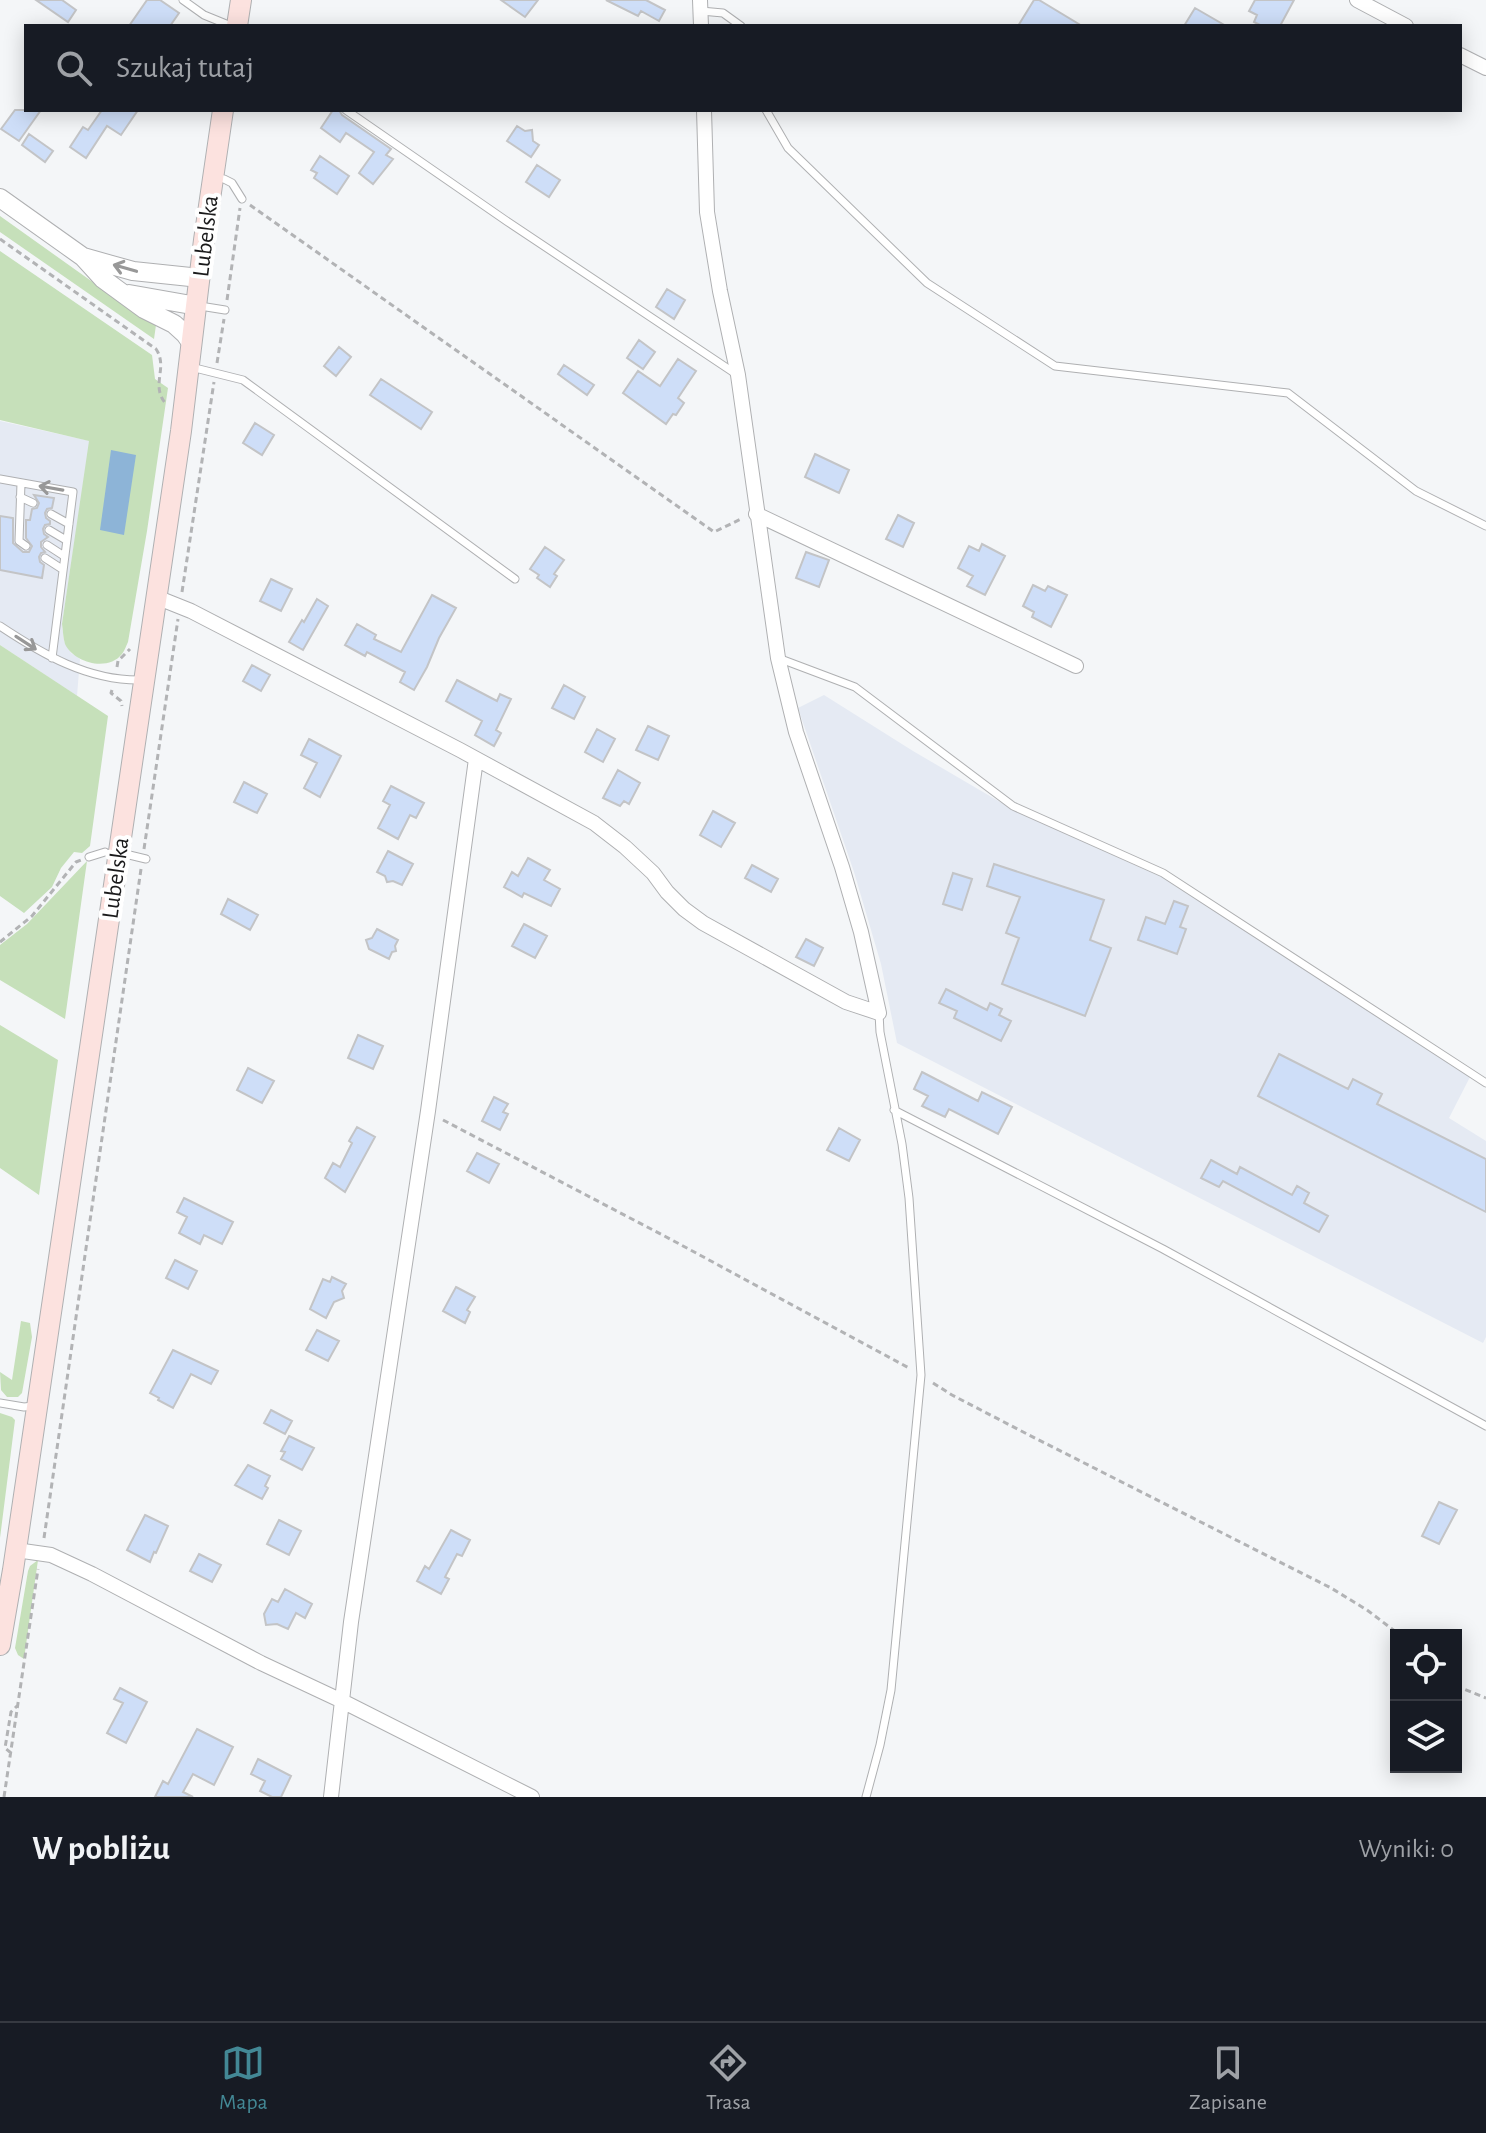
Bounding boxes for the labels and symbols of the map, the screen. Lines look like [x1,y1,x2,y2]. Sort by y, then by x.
street label: Lubelska [189,194,223,278]
one-way arrow [113,260,139,275]
one-way arrow [39,480,64,495]
one-way arrow [14,634,36,651]
street label: Lubelska [98,836,134,920]

